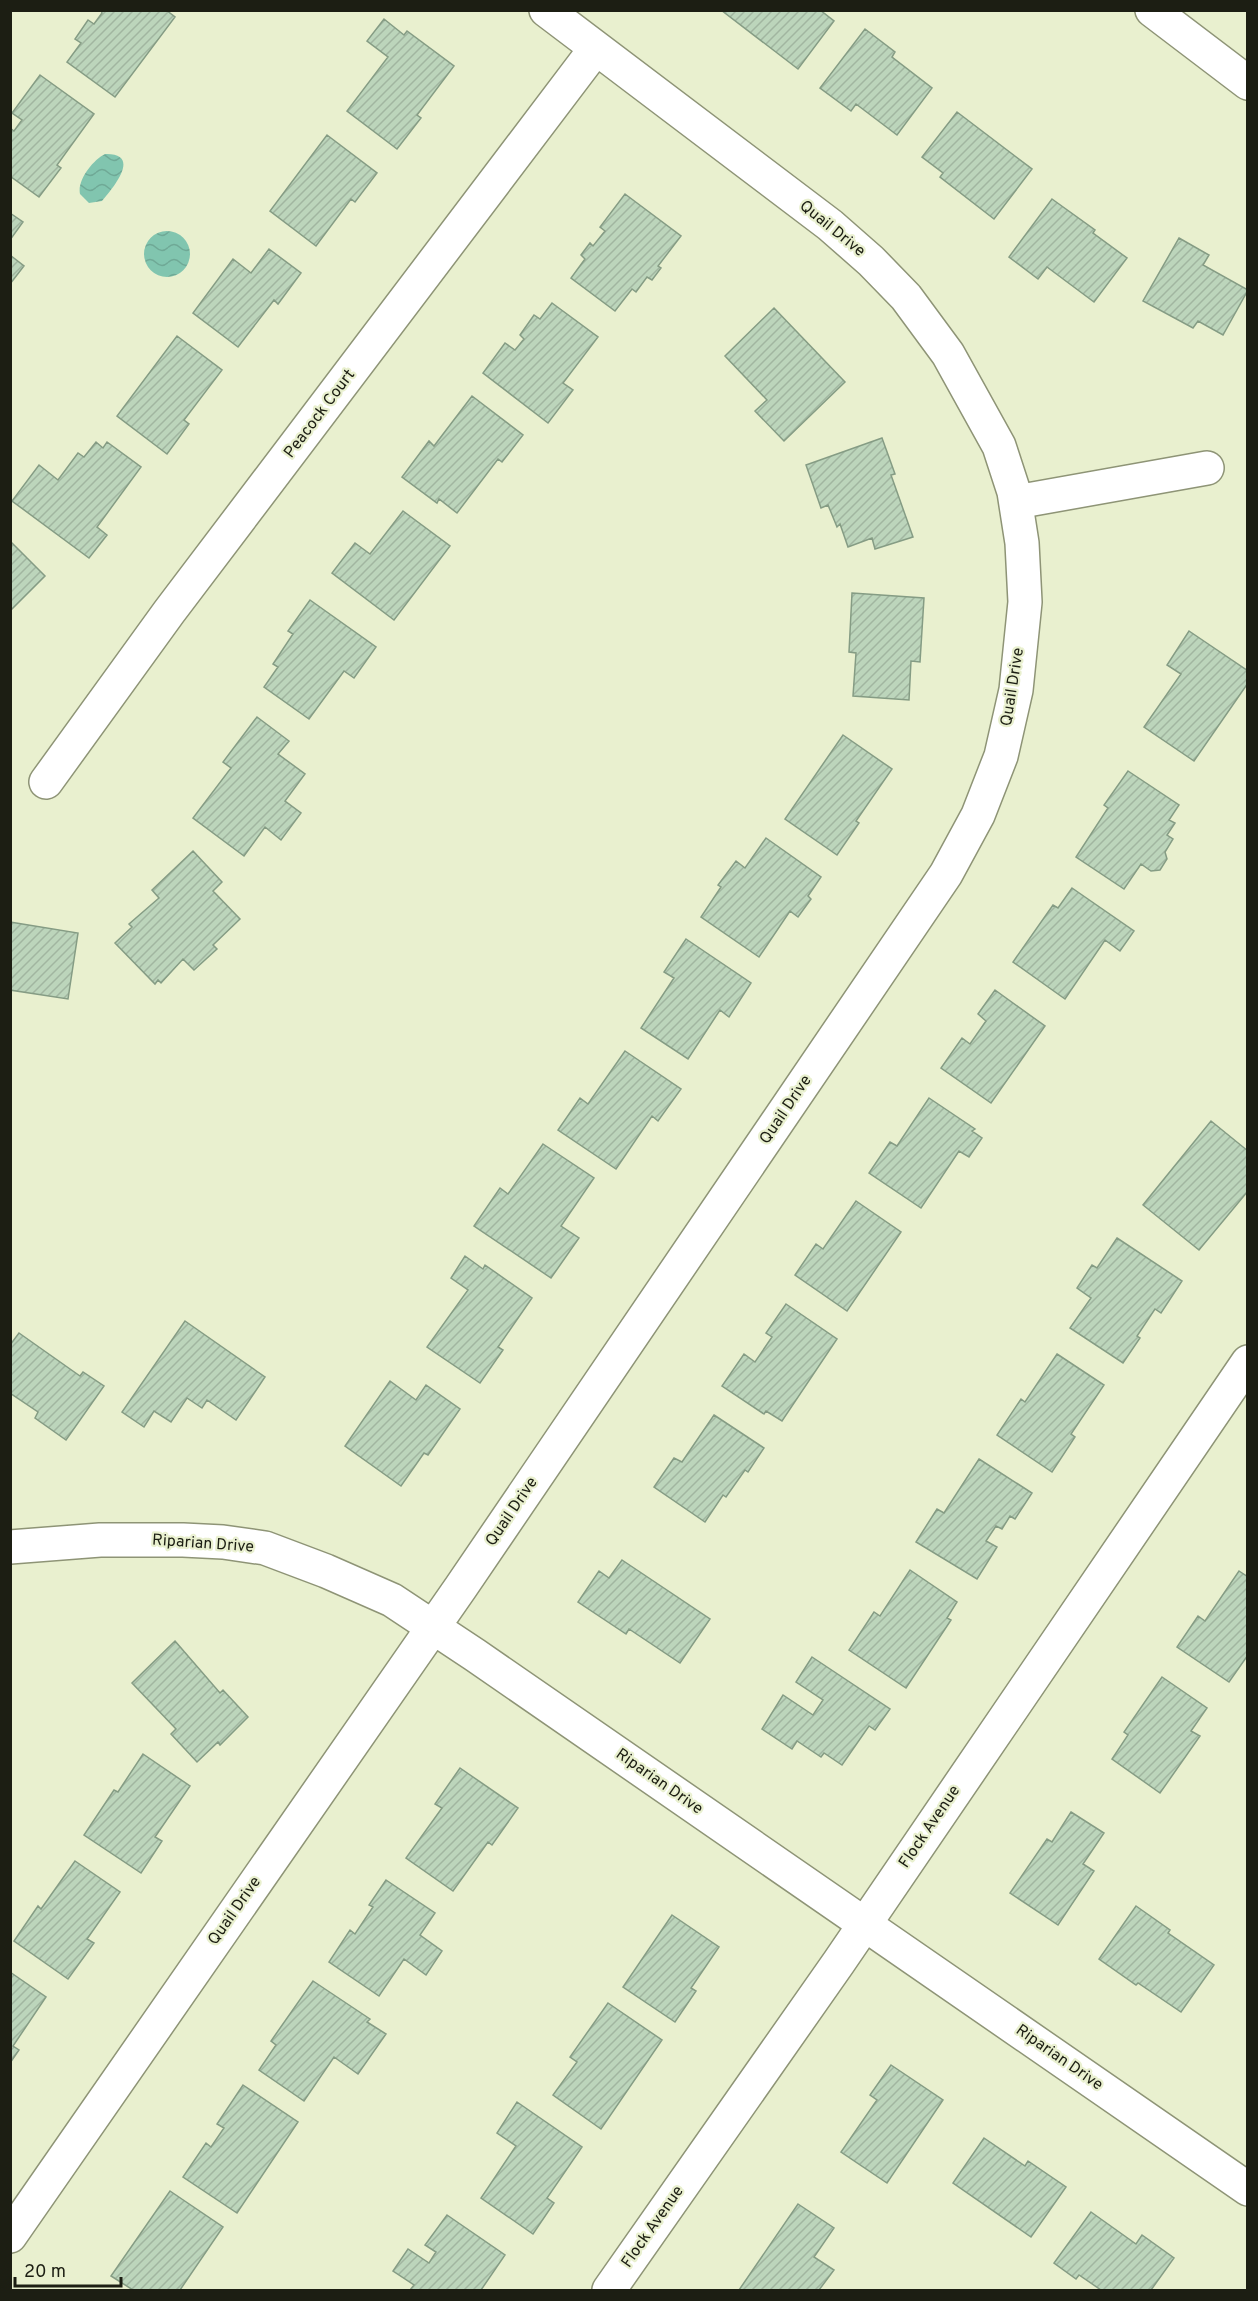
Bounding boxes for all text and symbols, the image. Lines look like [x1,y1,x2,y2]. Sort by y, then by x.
street label: Quail Drive [795,196,869,262]
street label: Peacock Court [280,366,360,462]
street label: Quail Drive [997,646,1029,728]
street label: Quail Drive [756,1072,816,1148]
street label: Quail Drive [482,1474,542,1550]
street label: Riparian Drive [151,1530,255,1558]
street label: Riparian Drive [611,1745,707,1819]
street label: Flock Avenue [895,1782,965,1872]
street label: Quail Drive [204,1873,266,1949]
street label: Riparian Drive [1011,2021,1107,2095]
street label: Flock Avenue [617,2182,689,2272]
scale bar [15,2250,122,2288]
text: 20 m [24,2261,66,2284]

